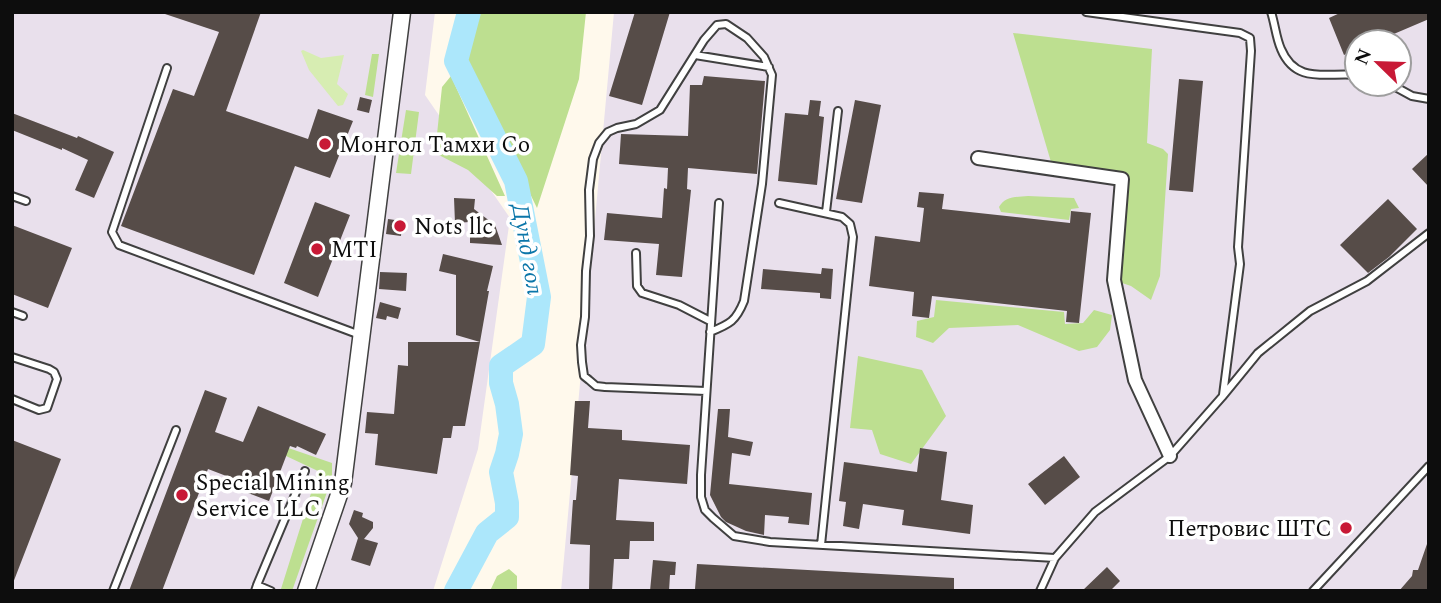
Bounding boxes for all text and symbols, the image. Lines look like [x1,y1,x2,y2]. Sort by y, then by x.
north arrow [1343,28,1413,98]
text: N [1347,44,1380,70]
place label: Монгол Тамхи Со [339,128,530,163]
marker: Монгол Тамхи Со [317,136,333,152]
water label: Дунд гол [501,200,553,298]
place label: Nots llc [414,210,493,245]
marker: Nots llc [392,218,408,234]
place label: MTI [331,233,378,268]
marker: MTI [309,241,325,257]
place label: Special Mining Service LLC [196,466,350,527]
marker: Special Mining Service LLC [174,487,190,503]
place label: Петровис ШТС [1168,512,1332,547]
marker: Петровис ШТС [1338,520,1354,536]

